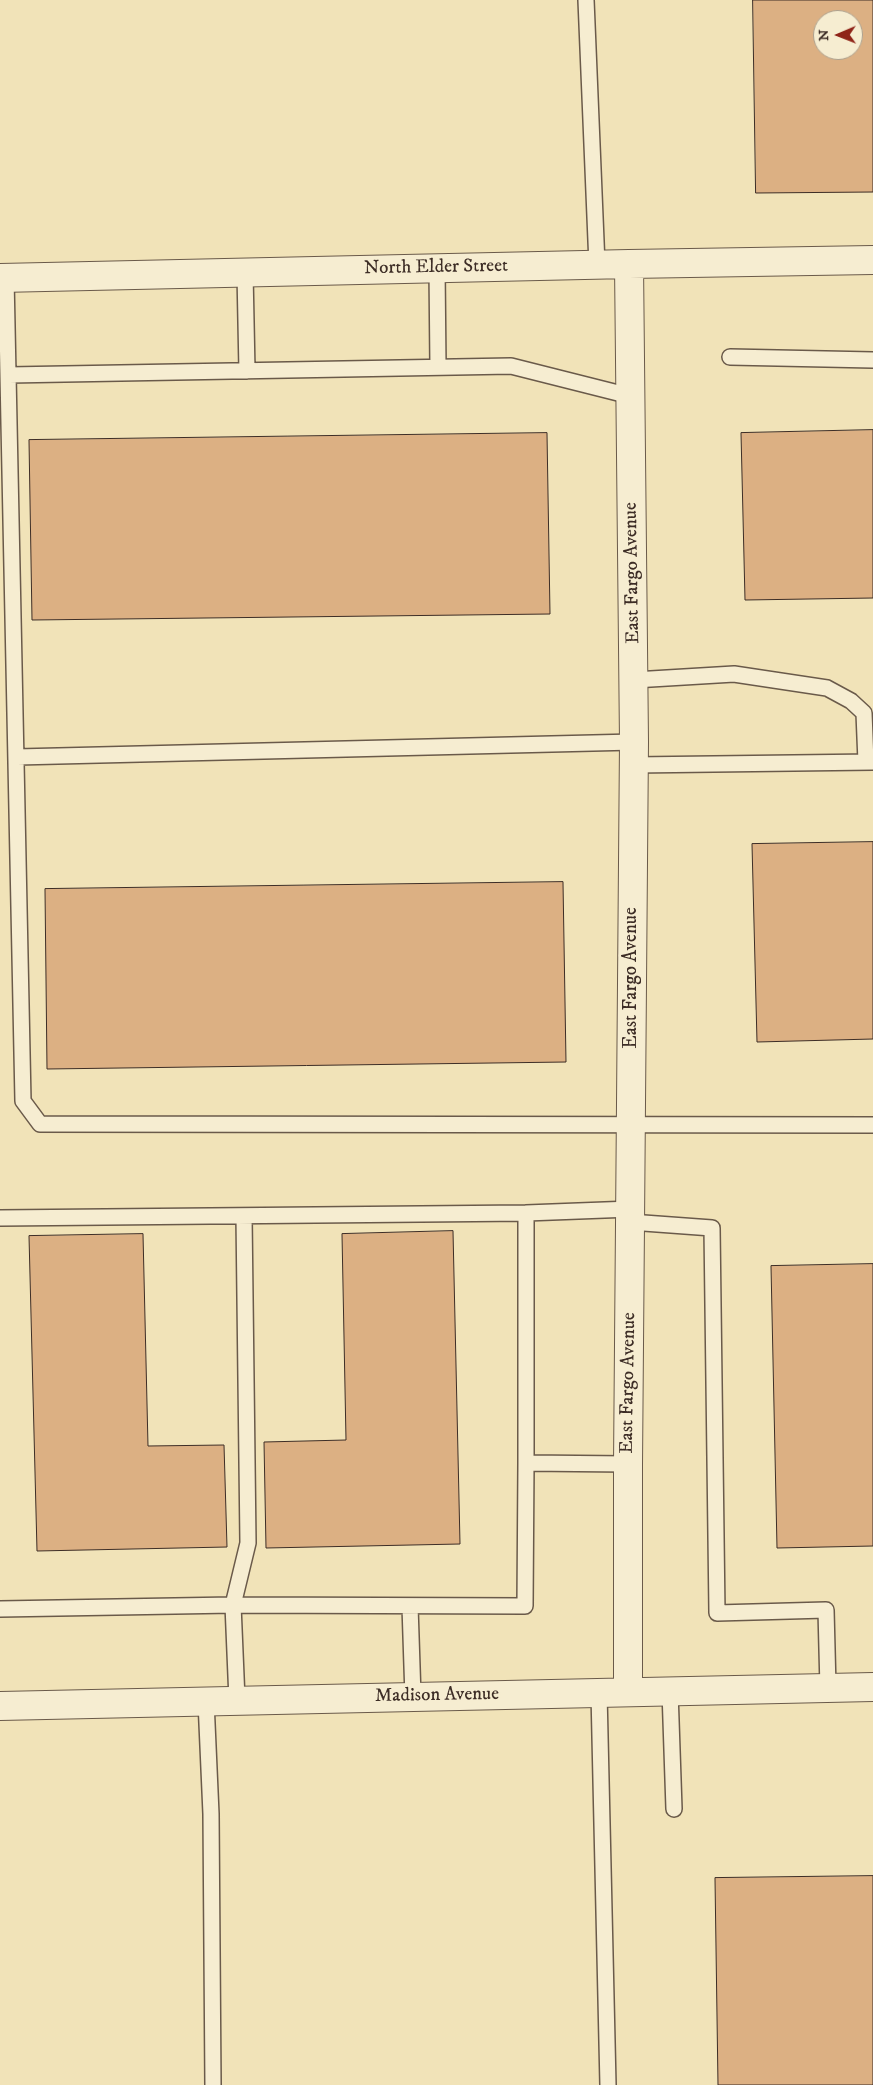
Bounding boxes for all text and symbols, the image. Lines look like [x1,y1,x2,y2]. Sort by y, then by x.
north arrow [813,10,863,60]
text: N [815,29,833,41]
street label: North Elder Street [364,255,508,281]
street label: East Fargo Avenue [620,502,646,644]
street label: East Fargo Avenue [621,907,643,1049]
street label: East Fargo Avenue [616,1312,642,1454]
street label: Madison Avenue [375,1684,499,1708]

